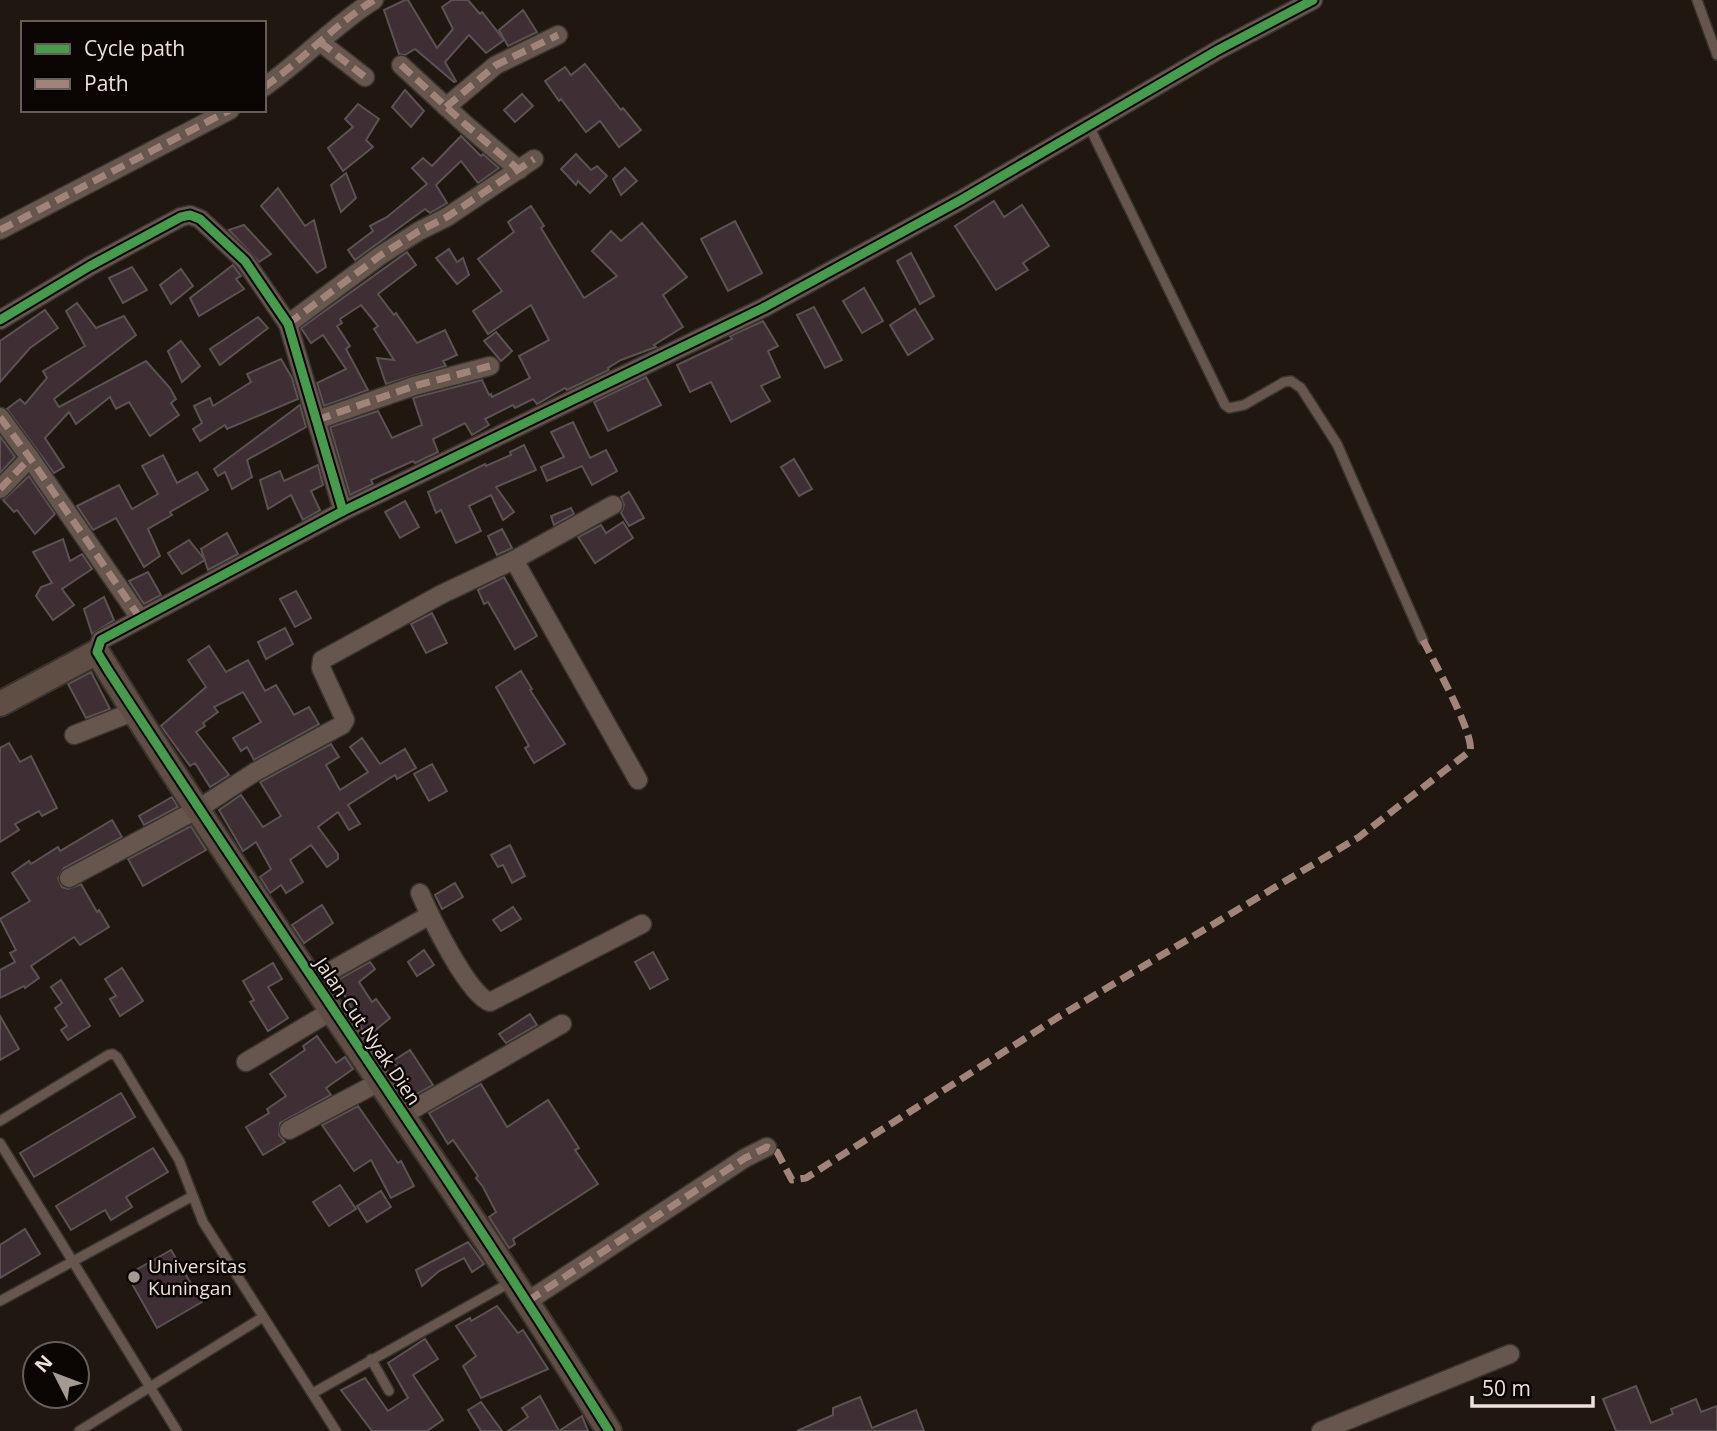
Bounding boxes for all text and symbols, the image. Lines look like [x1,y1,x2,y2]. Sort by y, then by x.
legend [21,21,266,112]
text: Cycle path [84,34,185,62]
text: Path [84,69,129,97]
street label: Jalan Cut Nyak Dien [308,950,427,1110]
place label: Universitas Kuningan [148,1253,246,1301]
marker: Universitas Kuningan [126,1269,142,1285]
north arrow [21,1340,91,1410]
text: N [29,1349,58,1378]
scale bar [1472,1364,1593,1408]
text: 50 m [1482,1374,1531,1402]

